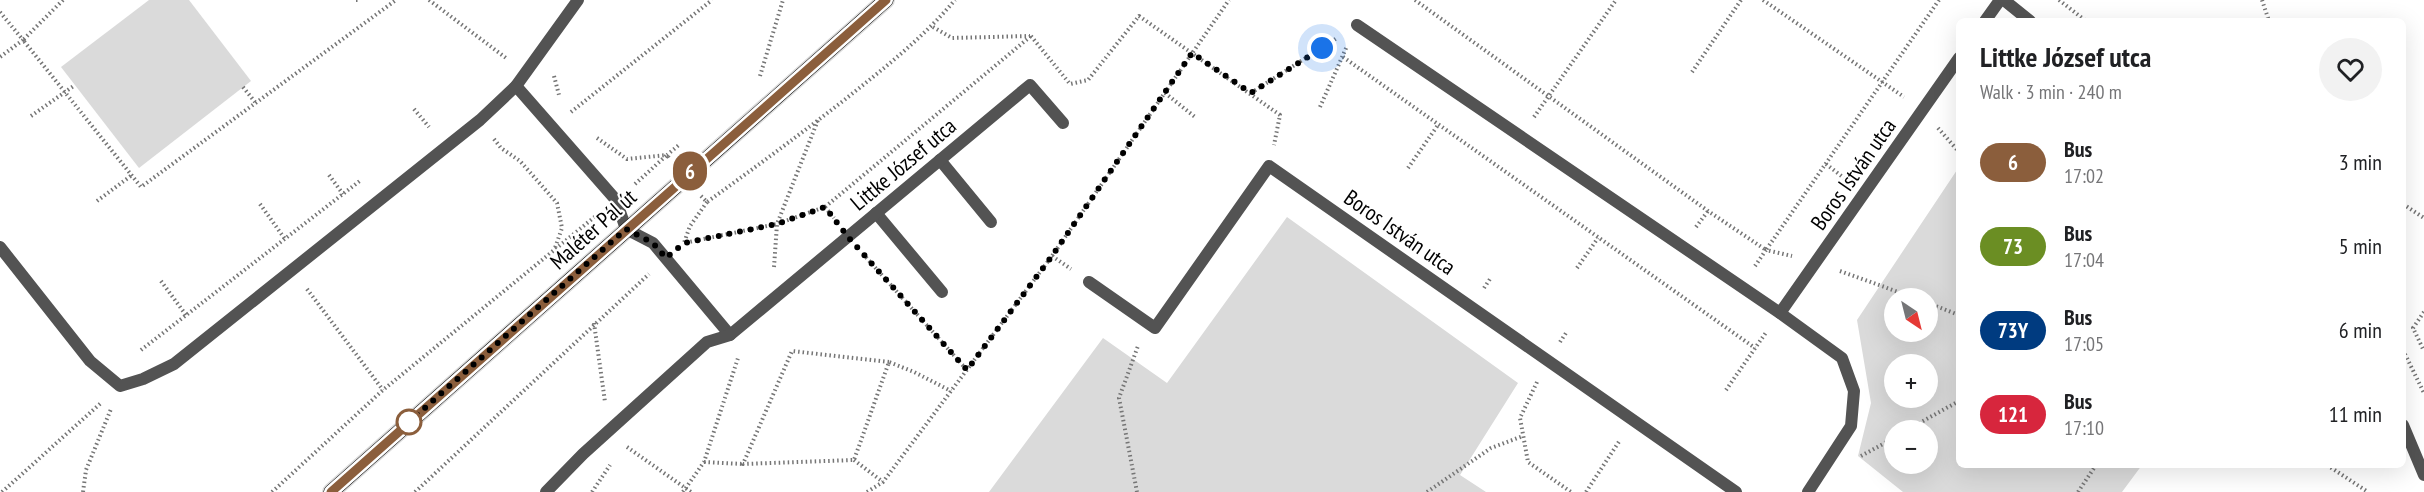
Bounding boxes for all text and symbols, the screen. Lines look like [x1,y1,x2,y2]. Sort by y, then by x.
your location [1307,33,1337,63]
text: Littke József utca [1980,38,2151,75]
button: heart [2319,38,2382,101]
text: Walk · 3 min · 240 m [1980,79,2122,105]
street label: Littke József utca [844,112,962,216]
street label: Boros István utca [1804,113,1902,235]
text: Bus [2064,135,2092,163]
text: 3 min [2339,148,2382,176]
text: 6 [2008,149,2018,176]
line badge: 6 [670,152,710,190]
text: 6 [685,158,695,185]
text: 17:02 [2064,163,2104,189]
street label: Maléter Pál út [544,183,642,275]
street label: Boros István utca [1339,183,1461,281]
text: Bus [2064,219,2092,247]
text: 5 min [2339,232,2382,260]
text: 73 [2003,233,2023,260]
text: 17:04 [2064,247,2104,273]
north arrow [1884,288,1938,342]
map controls [1884,288,1938,474]
text: Bus [2064,303,2092,331]
text: 6 min [2339,316,2382,344]
text: 73Y [1998,317,2028,344]
text: 17:05 [2064,331,2104,357]
button: + [1884,354,1938,408]
text: Bus [2064,387,2092,415]
text: 11 min [2329,400,2382,428]
text: 121 [1998,401,2028,428]
unlabelled marker [396,409,422,435]
text: 17:10 [2064,415,2104,441]
button: − [1884,420,1938,474]

